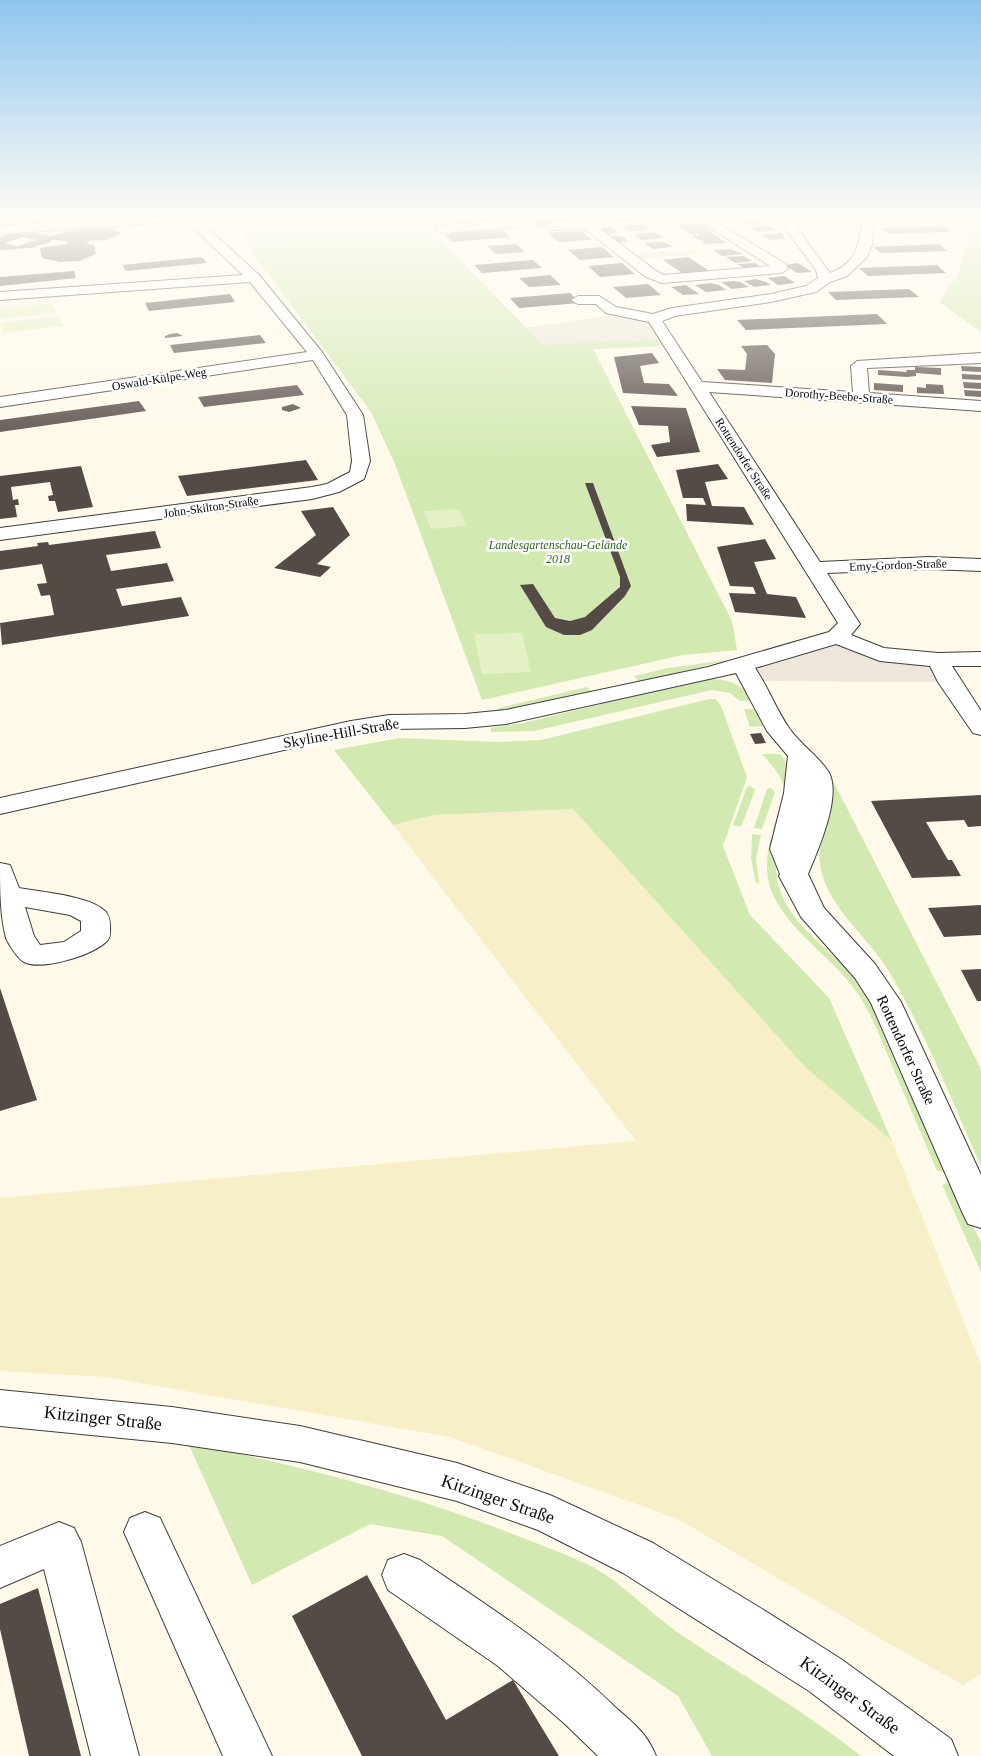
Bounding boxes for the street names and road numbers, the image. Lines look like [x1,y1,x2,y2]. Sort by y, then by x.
street label: Oswald-Külpe-Weg [111,365,207,393]
street label: Dorothy-Beebe-Straße [784,385,894,407]
street label: Rottendorfer Straße [712,415,776,503]
street label: John-Skilton-Straße [162,493,260,521]
street label: Emy-Gordon-Straße [849,556,947,574]
street label: Skyline-Hill-Straße [282,715,401,751]
street label: Rottendorfer Straße [874,993,938,1107]
street label: Kitzinger Straße [43,1402,163,1434]
street label: Kitzinger Straße [439,1470,557,1528]
street label: Kitzinger Straße [796,1652,904,1738]

